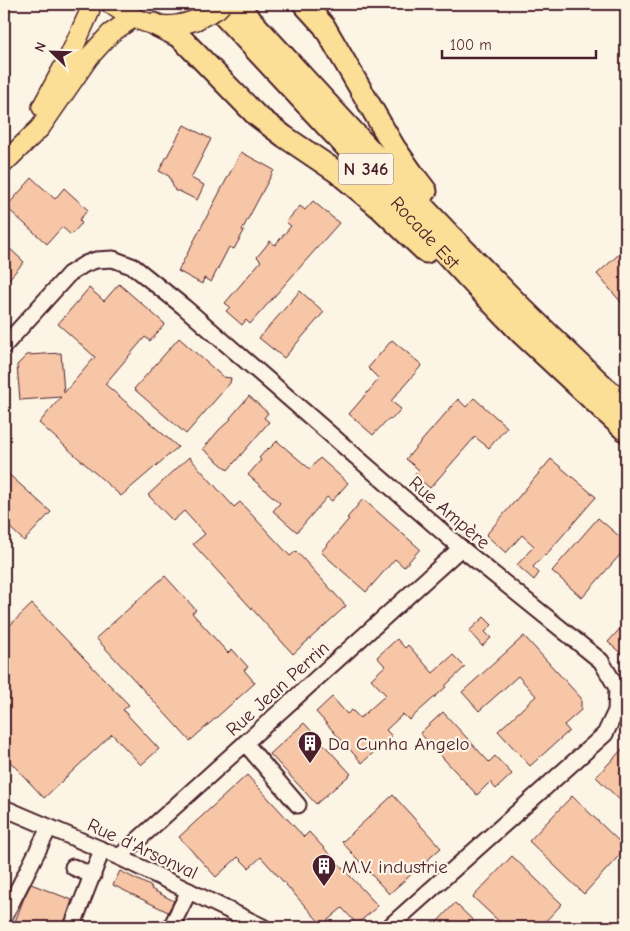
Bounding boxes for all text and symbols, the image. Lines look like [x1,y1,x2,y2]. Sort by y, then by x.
north arrow [28,28,78,78]
scale bar [442,28,596,60]
text: 100 m [450,36,492,54]
text: N [31,40,50,55]
road number: N 346 [338,153,394,184]
street label: Rocade Est [386,192,464,274]
street label: Rue Ampère [404,472,494,554]
street label: Rue Jean Perrin [222,637,334,741]
building icon: Da Cunha Angelo [297,730,323,764]
place label: Da Cunha Angelo [328,733,470,755]
street label: Rue d'Arsonval [84,814,201,884]
building icon: M.V. industrie [311,853,337,887]
place label: M.V. industrie [342,856,448,878]

